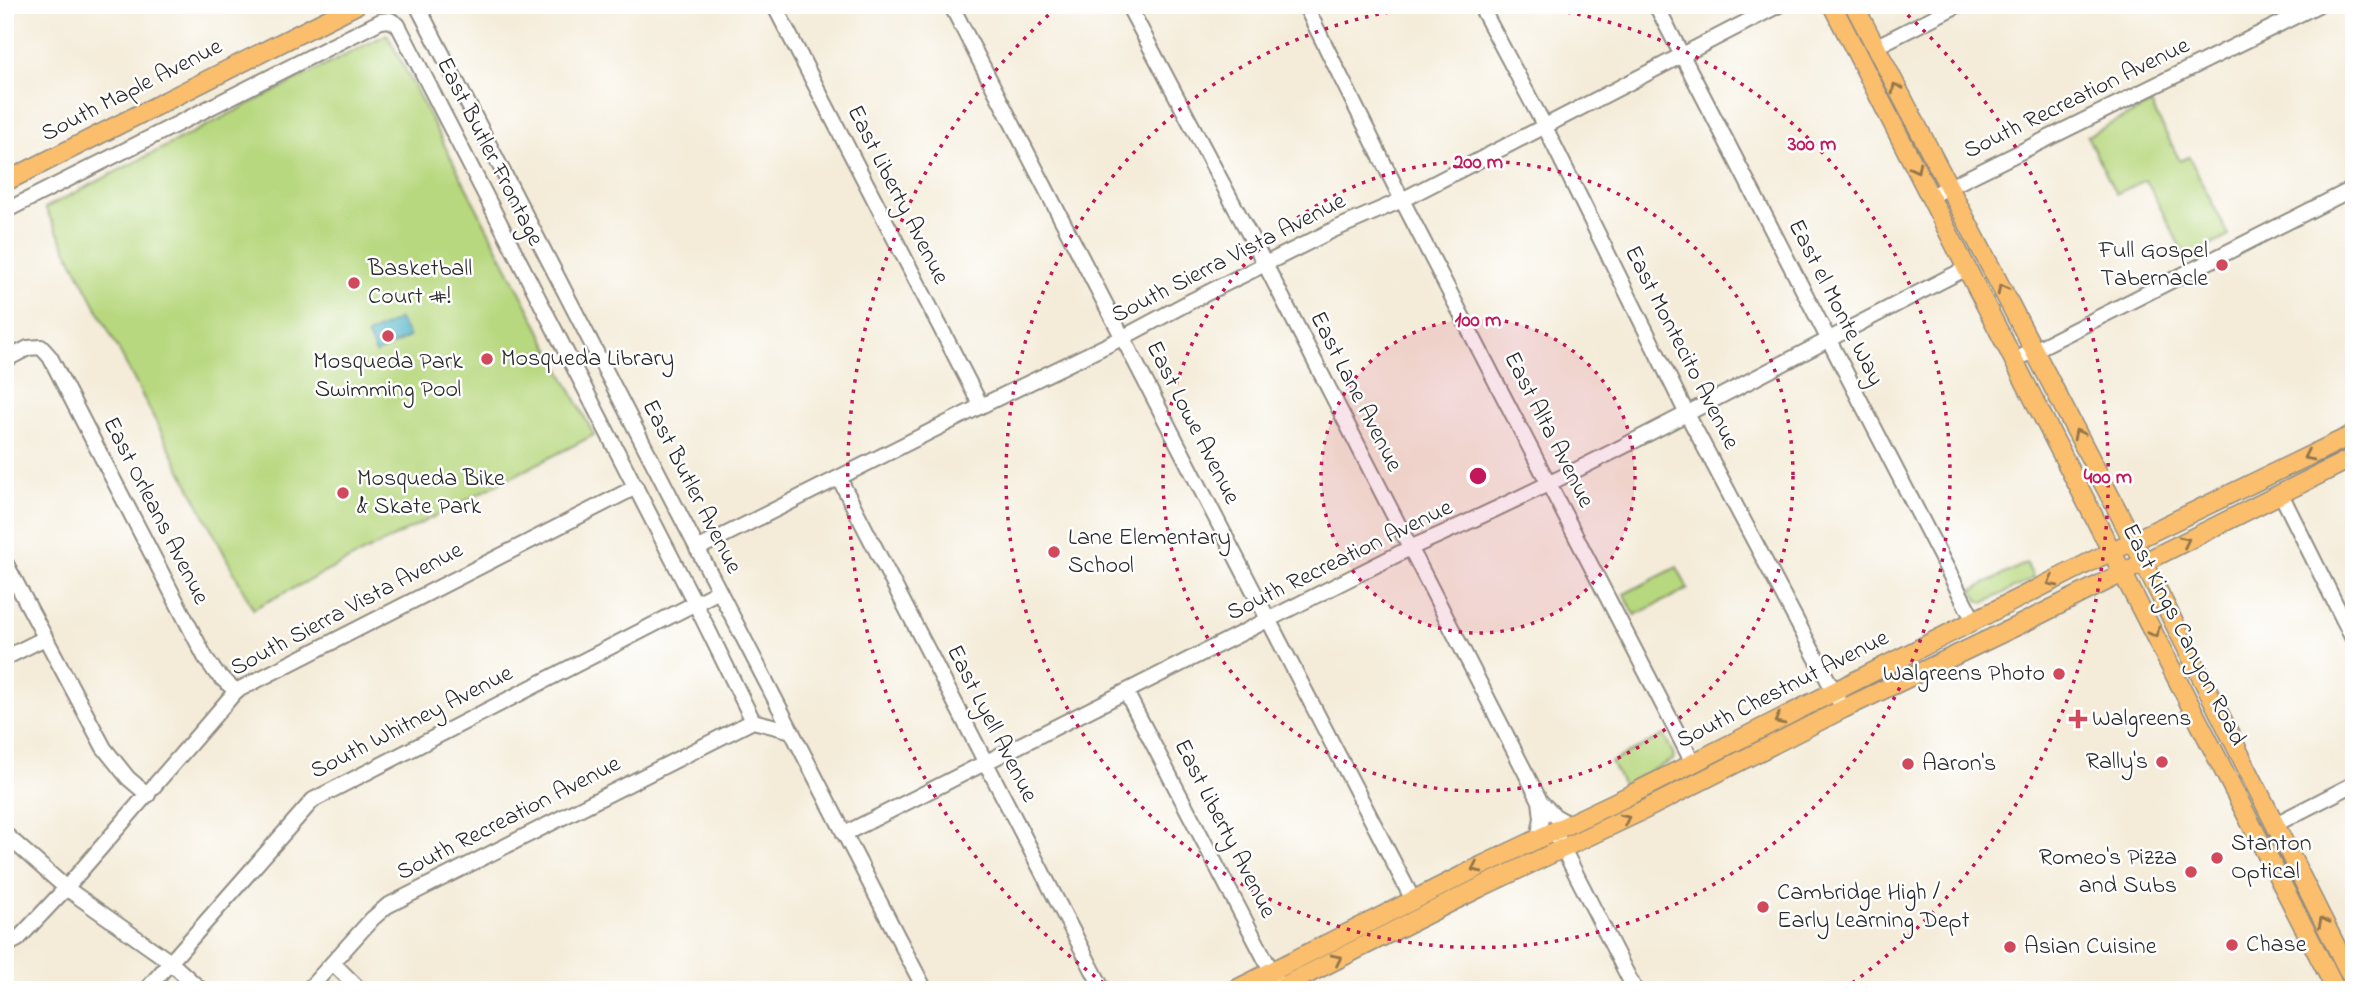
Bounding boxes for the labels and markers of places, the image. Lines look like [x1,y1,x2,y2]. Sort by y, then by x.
place label: Full Gospel Tabernacle [2098,234,2208,297]
place label: Basketball Court #! [367,252,472,315]
marker: Full Gospel Tabernacle [2214,257,2230,273]
marker: Basketball Court #! [346,275,362,291]
marker: Mosqueda Park Swimming Pool [380,328,396,344]
place label: Mosqueda Library [501,342,674,378]
place label: Mosqueda Park Swimming Pool [313,345,463,408]
marker: Mosqueda Library [479,351,495,367]
place label: Mosqueda Bike & Skate Park [357,462,505,525]
centre of rings [1466,464,1490,488]
marker: Mosqueda Bike & Skate Park [335,485,351,501]
place label: Lane Elementary School [1068,521,1231,584]
marker: Lane Elementary School [1046,544,1062,560]
place label: Walgreens Photo [1883,657,2045,692]
marker: Walgreens Photo [2051,666,2067,682]
place label: Walgreens [2092,702,2191,737]
marker: Walgreens [2070,711,2086,727]
place label: Rally's [2086,745,2148,781]
place label: Aaron's [1922,747,1996,782]
marker: Rally's [2154,754,2170,770]
marker: Aaron's [1900,756,1916,772]
place label: Stanton Optical [2231,827,2312,890]
place label: Romeo's Pizza and Subs [2039,841,2177,904]
marker: Stanton Optical [2209,850,2225,866]
marker: Romeo's Pizza and Subs [2183,864,2199,880]
place label: Cambridge High / Early Learning Dept [1777,876,1970,940]
marker: Cambridge High / Early Learning Dept [1755,899,1771,915]
place label: Chase [2246,928,2307,963]
place label: Asian Cuisine [2024,930,2157,965]
marker: Chase [2224,937,2240,953]
marker: Asian Cuisine [2002,939,2018,955]

